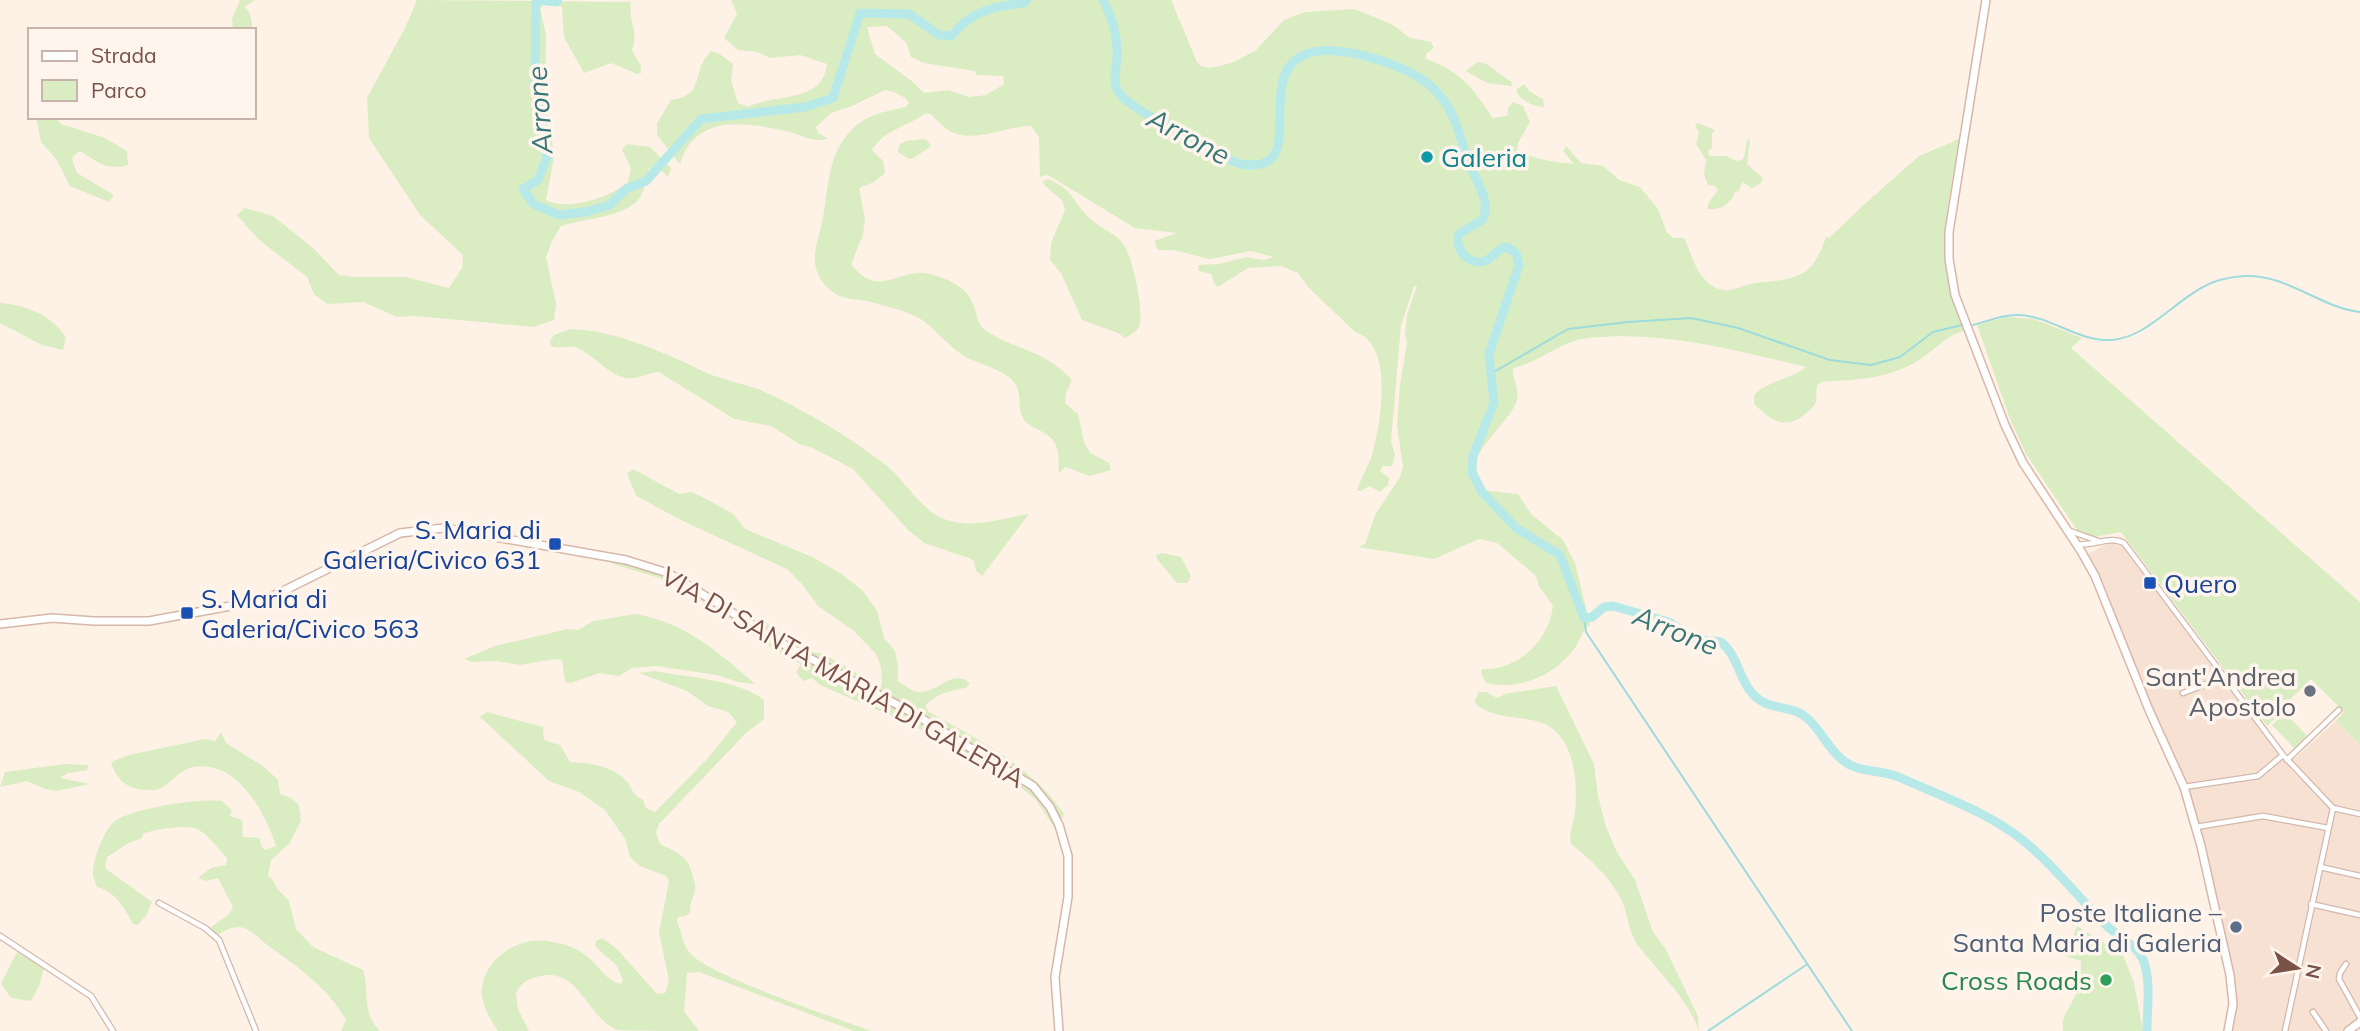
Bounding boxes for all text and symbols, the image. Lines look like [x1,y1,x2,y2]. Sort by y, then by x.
legend [28,28,256,119]
text: Strada [91,42,157,68]
water label: Arrone [518,65,560,156]
text: Parco [91,77,146,103]
water label: Arrone [1141,99,1236,172]
place label: Galeria [1441,141,1527,174]
marker: Galeria [1419,149,1435,165]
place label: S. Maria di Galeria/Civico 631 [323,513,541,576]
marker: S. Maria di Galeria/Civico 631 [547,536,563,552]
street label: VIA DI SANTA MARIA DI GALERIA [655,559,1031,795]
place label: Quero [2164,567,2237,600]
marker: Quero [2142,575,2158,591]
place label: S. Maria di Galeria/Civico 563 [201,582,419,645]
water label: Arrone [1628,597,1724,663]
marker: S. Maria di Galeria/Civico 563 [179,605,195,621]
place label: Sant'Andrea Apostolo [2145,660,2296,723]
marker: Sant'Andrea Apostolo [2302,683,2318,699]
place label: Poste Italiane – Santa Maria di Galeria [1953,896,2223,959]
marker: Poste Italiane – Santa Maria di Galeria [2228,919,2244,935]
north arrow [2262,933,2332,1003]
text: N [2300,962,2327,981]
place label: Cross Roads [1941,964,2092,997]
marker: Cross Roads [2098,972,2114,988]

